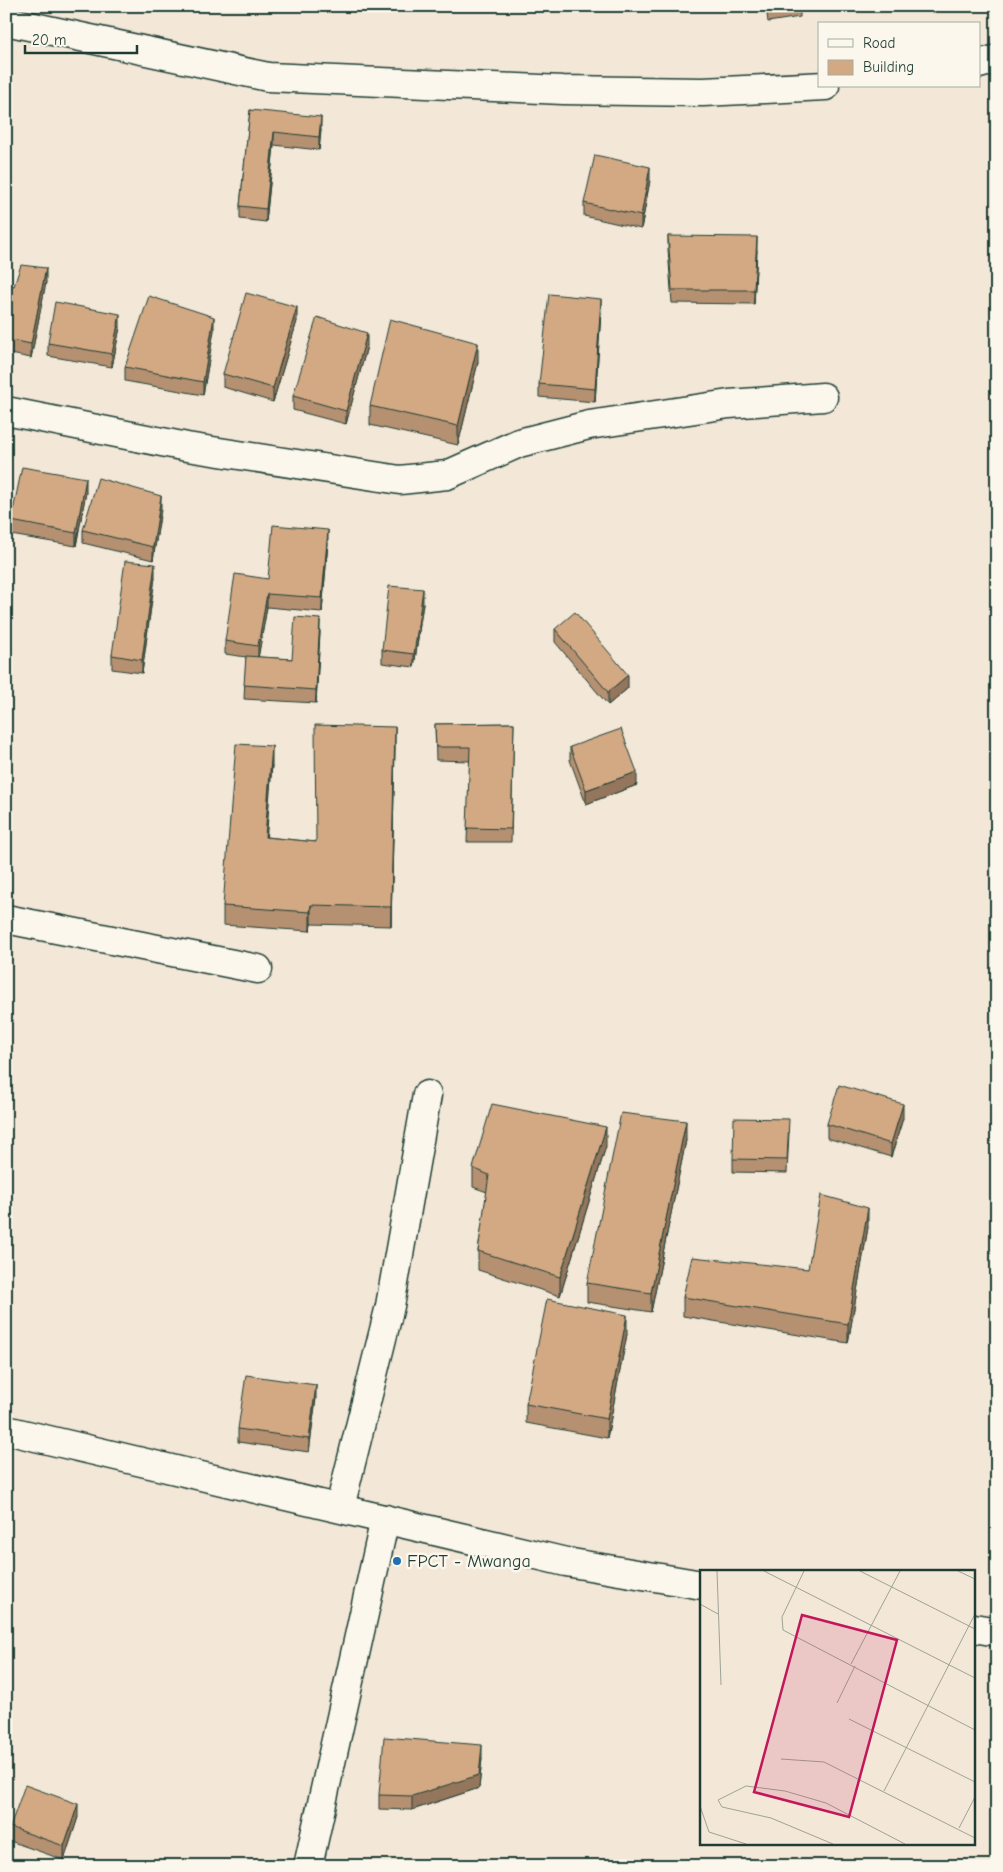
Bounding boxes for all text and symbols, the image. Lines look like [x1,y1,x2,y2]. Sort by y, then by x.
scale bar [25,22,138,54]
legend [818,22,980,88]
text: 20 m [32,31,66,49]
text: Road [863,34,895,52]
text: Building [863,58,914,76]
place label: FPCT - Mwanga [407,1551,531,1572]
marker: FPCT - Mwanga [391,1555,403,1567]
inset map [700,1570,976,1844]

